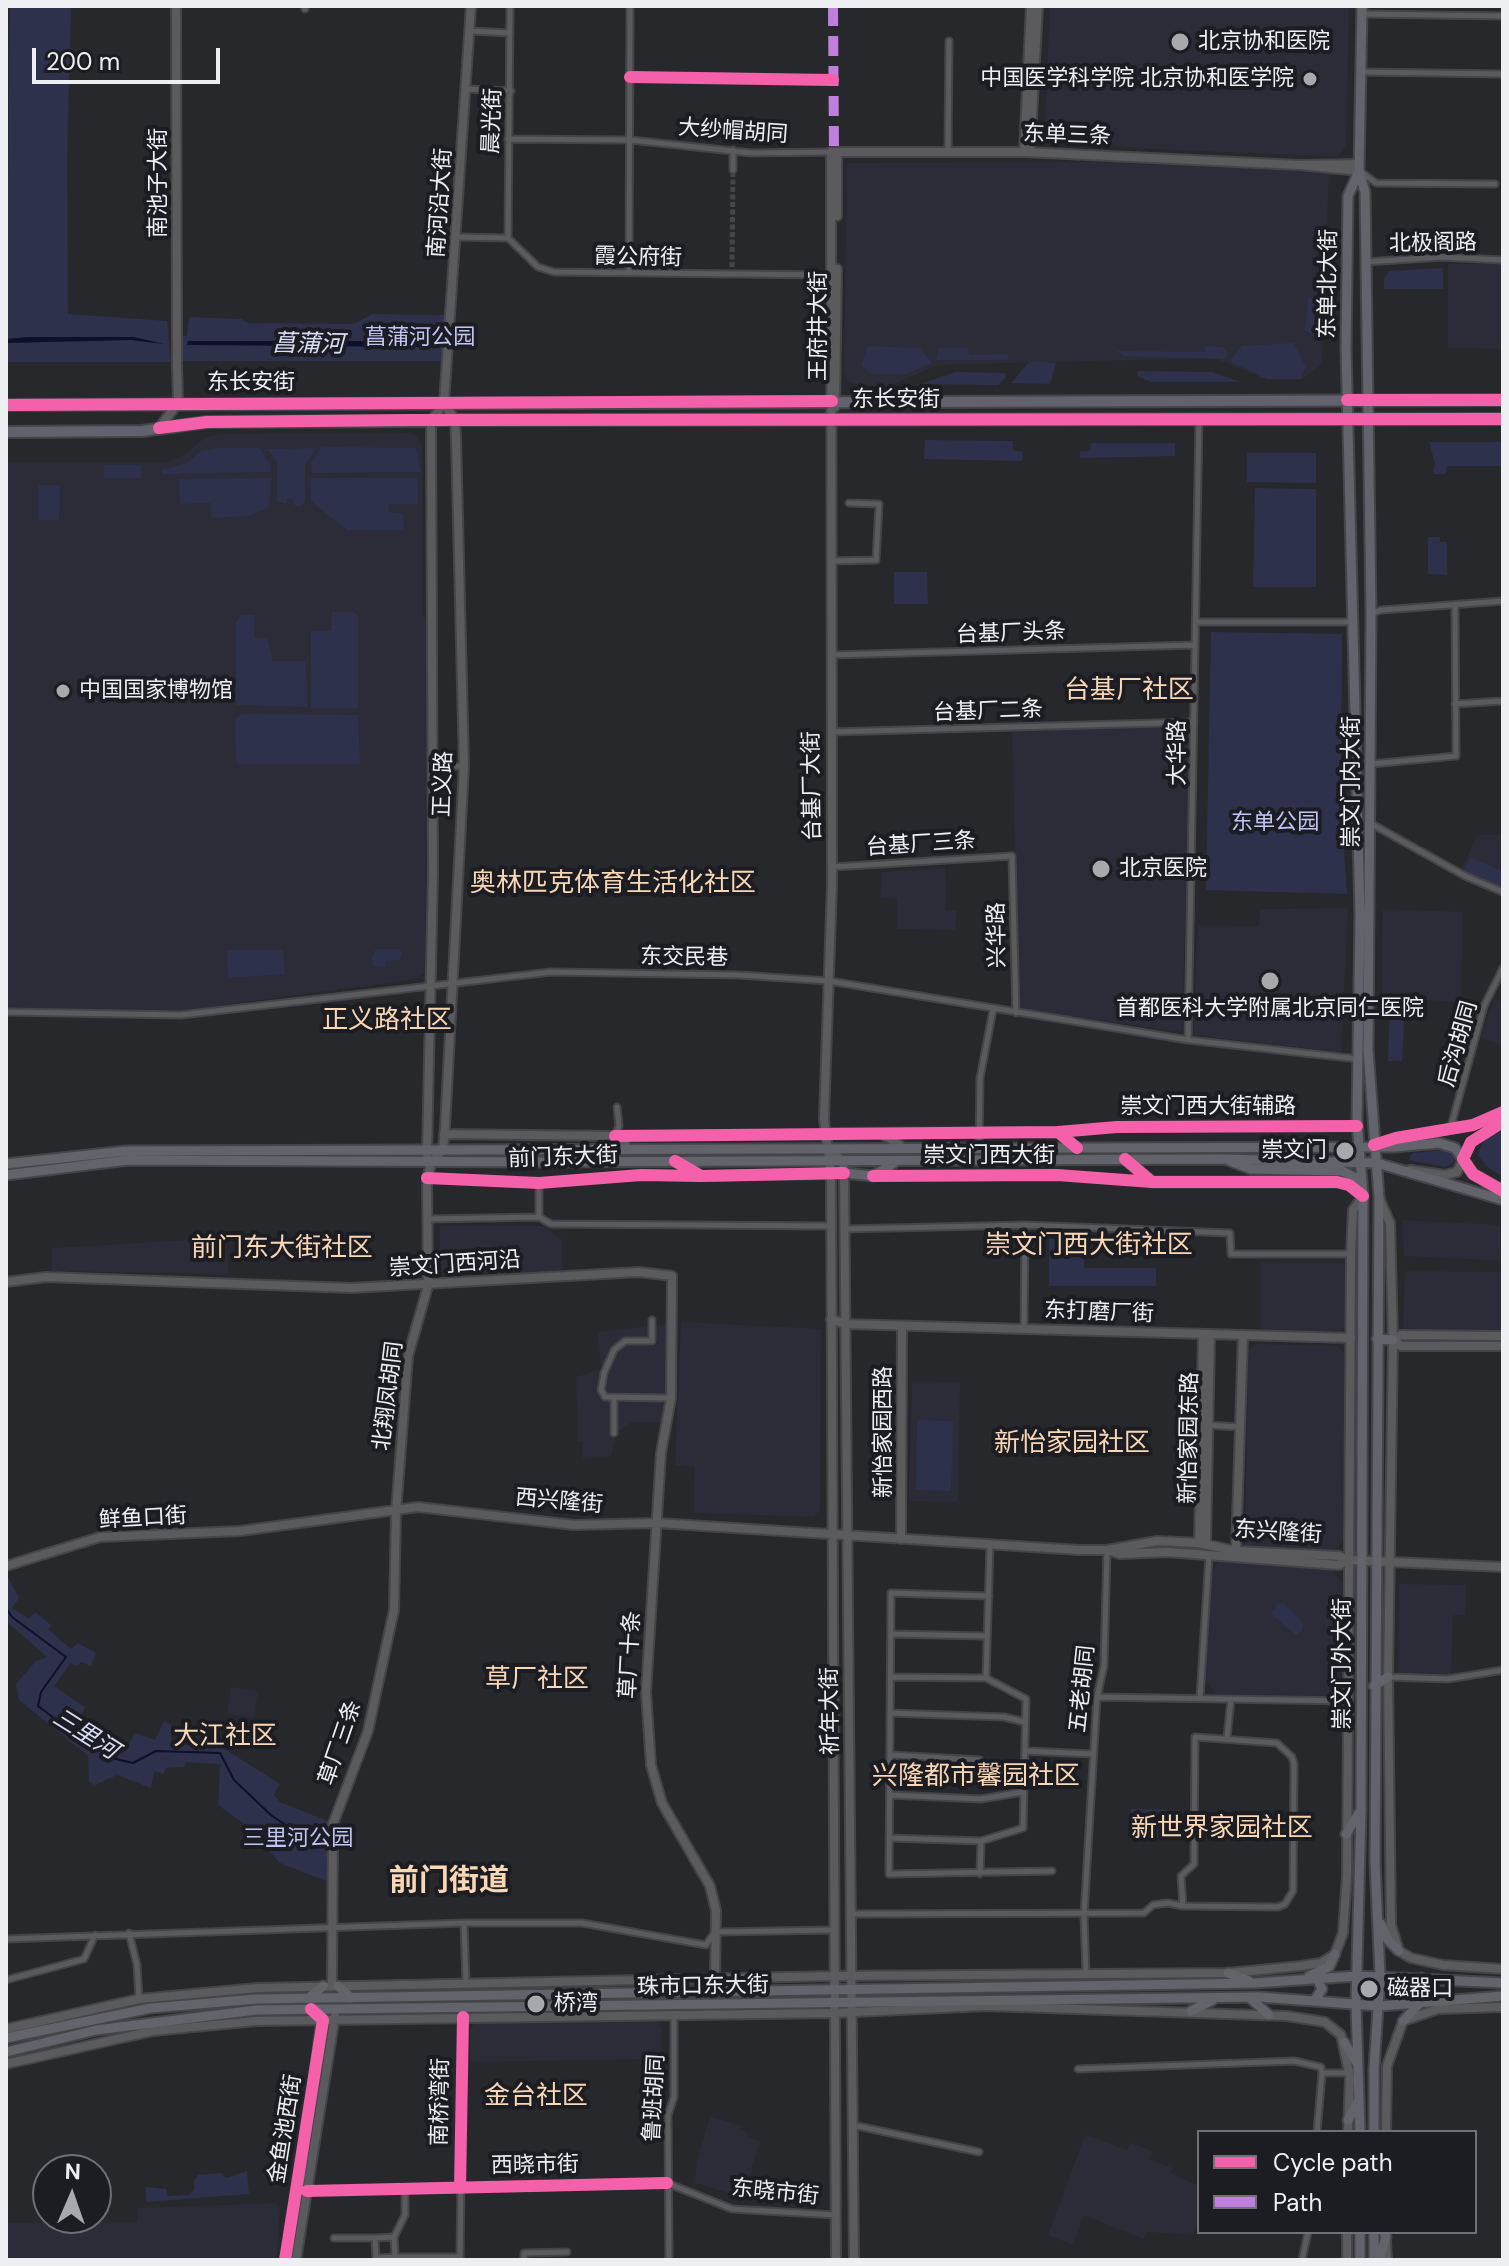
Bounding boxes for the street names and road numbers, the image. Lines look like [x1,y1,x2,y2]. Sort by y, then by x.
street label: 晨光街 [479,88,507,154]
street label: 大纱帽胡同 [677,115,789,149]
street label: 东单三条 [1023,121,1111,151]
street label: 南池子大街 [146,128,172,238]
street label: 南河沿大街 [424,147,458,259]
street label: 东单北大街 [1315,229,1343,339]
street label: 北极阁路 [1389,230,1477,258]
street label: 霞公府街 [594,244,682,272]
street label: 王府井大街 [806,271,832,381]
street label: 东长安街 [207,370,295,396]
street label: 东长安街 [852,387,940,413]
street label: 台基厂头条 [956,619,1066,649]
street label: 台基厂二条 [933,697,1043,727]
street label: 崇文门内大街 [1339,716,1365,848]
street label: 大华路 [1165,720,1191,786]
street label: 台基厂大街 [799,731,827,841]
street label: 正义路 [430,751,458,817]
street label: 台基厂三条 [865,828,977,862]
street label: 兴华路 [984,902,1012,968]
street label: 东交民巷 [640,944,728,972]
street label: 后沟胡同 [1434,998,1484,1090]
street label: 崇文门西大街辅路 [1120,1094,1296,1120]
street label: 前门东大街 [508,1143,618,1173]
street label: 崇文门西大街 [923,1143,1055,1169]
street label: 崇文门西河沿 [388,1247,522,1283]
street label: 东打磨厂街 [1044,1298,1154,1328]
street label: 北翔凤胡同 [369,1340,409,1452]
street label: 新怡家园西路 [871,1366,897,1498]
street label: 新怡家园东路 [1176,1372,1204,1504]
street label: 西兴隆街 [514,1485,604,1519]
street label: 鲜鱼口街 [98,1504,188,1534]
street label: 东兴隆街 [1233,1517,1323,1549]
street label: 崇文门外大街 [1330,1598,1356,1730]
street label: 草厂十条 [616,1610,646,1700]
street label: 五老胡同 [1065,1644,1101,1734]
street label: 祈年大街 [817,1667,845,1755]
street label: 草厂三条 [314,1697,368,1789]
street label: 珠市口东大街 [637,1973,769,2001]
street label: 鲁班胡同 [640,2053,670,2143]
street label: 南桥湾街 [427,2058,455,2146]
street label: 金鱼池西街 [264,2073,308,2185]
street label: 西晓市街 [491,2152,579,2180]
street label: 东晓市街 [730,2175,820,2211]

